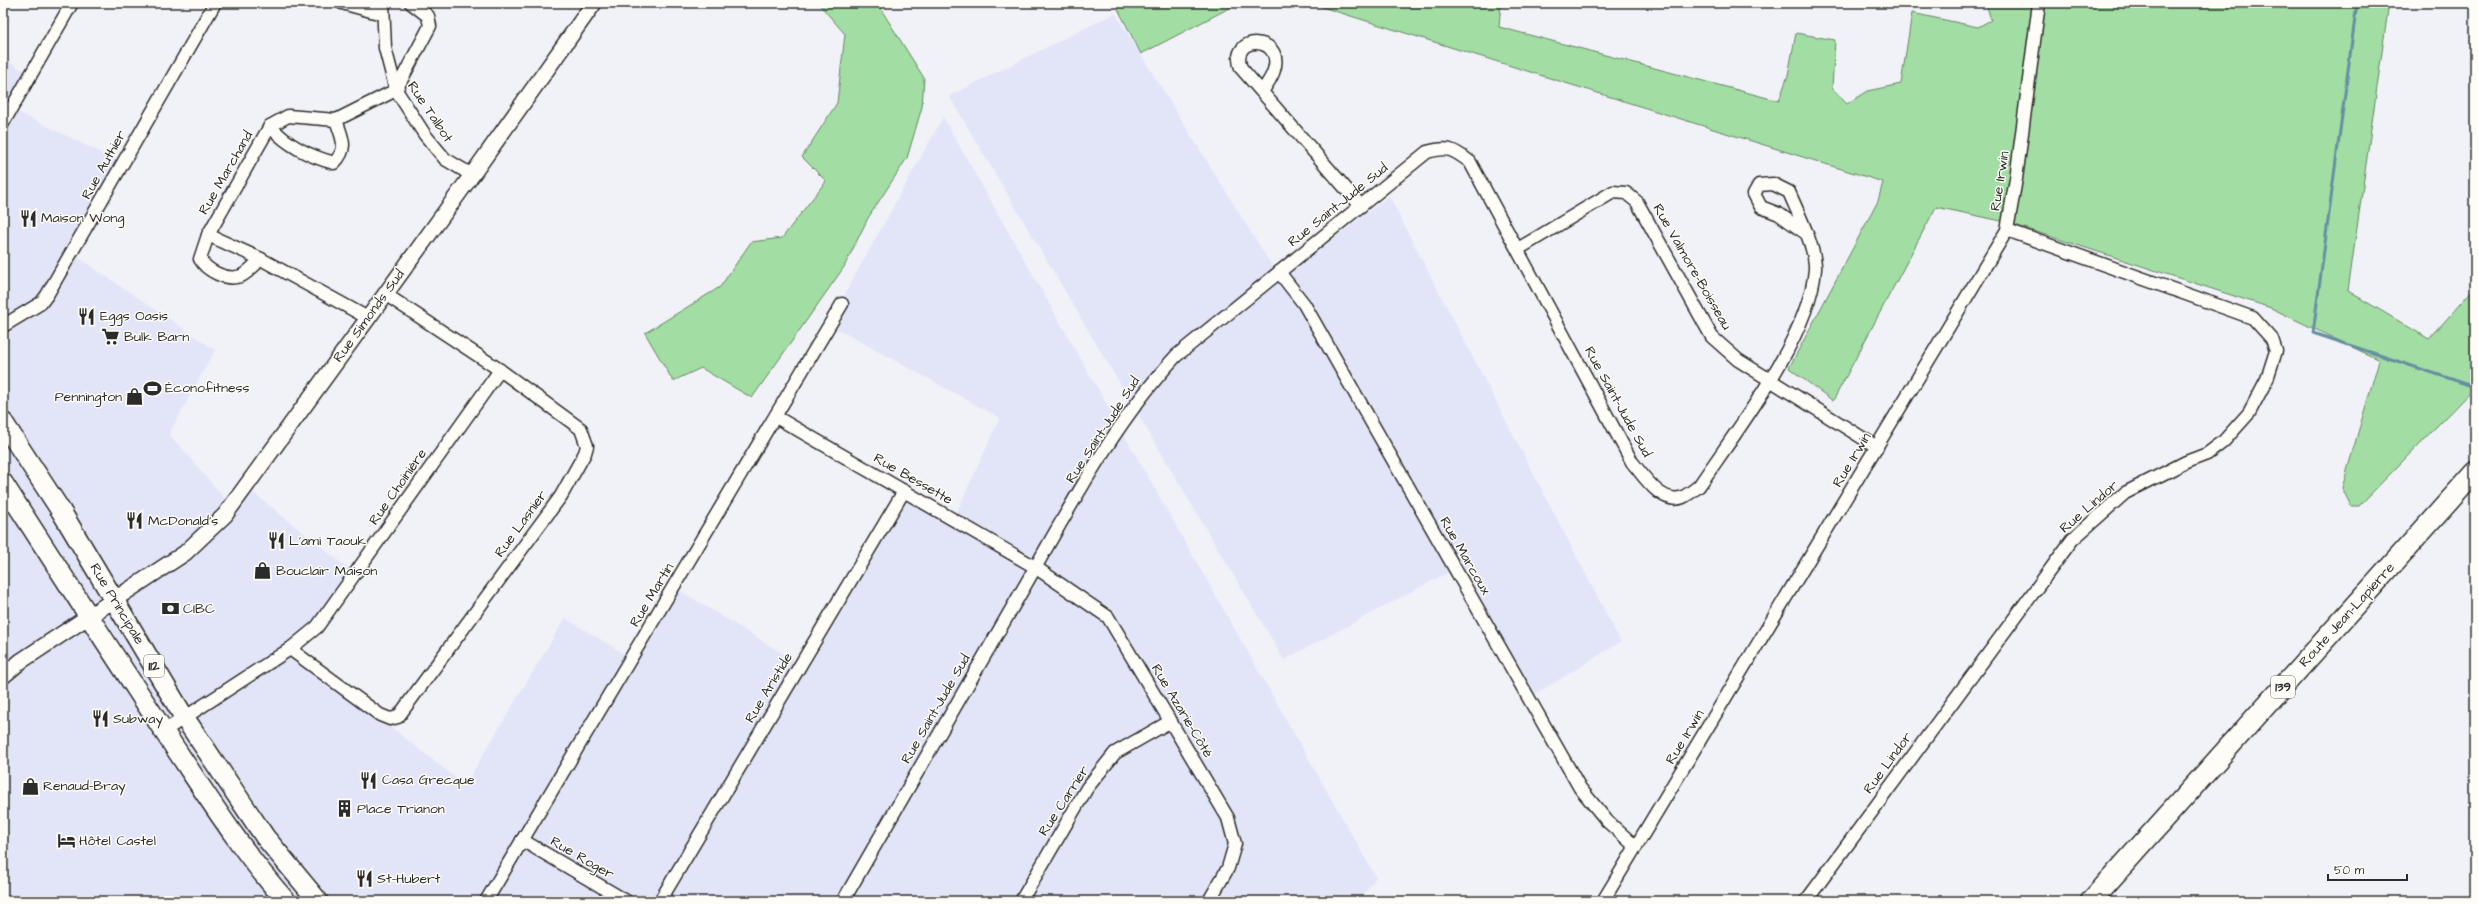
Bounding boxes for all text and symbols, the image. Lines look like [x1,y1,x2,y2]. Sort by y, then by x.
street label: Rue Talbot [402,78,458,147]
street label: Rue Authier [77,127,131,203]
street label: Rue Marchand [194,127,258,219]
street label: Rue Irwin [1985,150,2015,212]
street label: Rue Saint-Jude Sud [1284,158,1392,252]
street label: Rue Valmore-Boisseau [1648,200,1736,334]
restaurant icon: Maison Wong [18,208,38,228]
place label: Maison Wong [41,208,125,228]
street label: Rue Simonds Sud [329,266,409,366]
restaurant icon: Eggs Oasis [77,306,97,326]
place label: Eggs Oasis [100,306,168,326]
supermarket icon: Bulk Barn [101,327,121,347]
place label: Bulk Barn [124,327,189,347]
street label: Rue Saint-Jude Sud [1579,343,1657,461]
street label: Rue Saint-Jude Sud [1061,373,1145,487]
sports icon: Éconofitness [142,378,162,398]
place label: Éconofitness [165,378,250,398]
place label: Pennington [55,387,122,407]
shop icon: Pennington [125,387,145,407]
street label: Rue Irwin [1828,429,1876,491]
street label: Rue Choinière [364,444,432,529]
street label: Rue Bessette [870,448,957,510]
street label: Rue Lindor [2055,476,2123,538]
street label: Rue Lasnier [490,486,552,562]
restaurant icon: McDonald's [125,511,145,531]
place label: McDonald's [148,511,218,531]
street label: Rue Marcoux [1435,513,1496,599]
restaurant icon: L'ami Taouk [266,531,286,551]
place label: L'ami Taouk [289,531,367,551]
street label: Route Jean-Lapierre [2295,558,2400,672]
street label: Rue Martin [625,559,679,631]
street label: Rue Principale [85,560,149,649]
shop icon: Bouclair Maison [253,561,273,581]
place label: Bouclair Maison [276,561,377,581]
bank icon: CIBC [160,599,180,619]
place label: CIBC [183,599,215,619]
street label: Rue Aristide [740,649,798,727]
street label: Rue Saint-Jude Sud [896,650,976,768]
road number: 112 [144,655,164,677]
street label: Rue Azarie-Côté [1146,660,1218,762]
road number: 139 [2271,676,2295,698]
street label: Rue Irwin [1661,706,1709,768]
restaurant icon: Subway [90,709,110,729]
place label: Subway [113,709,163,729]
street label: Rue Lindor [1859,728,1917,798]
street label: Rue Carrier [1034,762,1094,840]
restaurant icon: Casa Grecque [359,770,379,790]
place label: Casa Grecque [382,770,475,790]
shop icon: Renaud-Bray [20,776,40,796]
place label: Renaud-Bray [43,776,126,796]
building icon: Place Trianon [334,799,354,819]
place label: Place Trianon [357,799,445,819]
hotel icon: Hôtel Castel [56,831,76,851]
place label: Hôtel Castel [79,831,156,851]
street label: Rue Roger [546,832,618,884]
scale bar [2328,856,2407,882]
text: 50 m [2334,862,2365,879]
restaurant icon: St-Hubert [354,869,374,889]
place label: St-Hubert [377,869,441,889]

